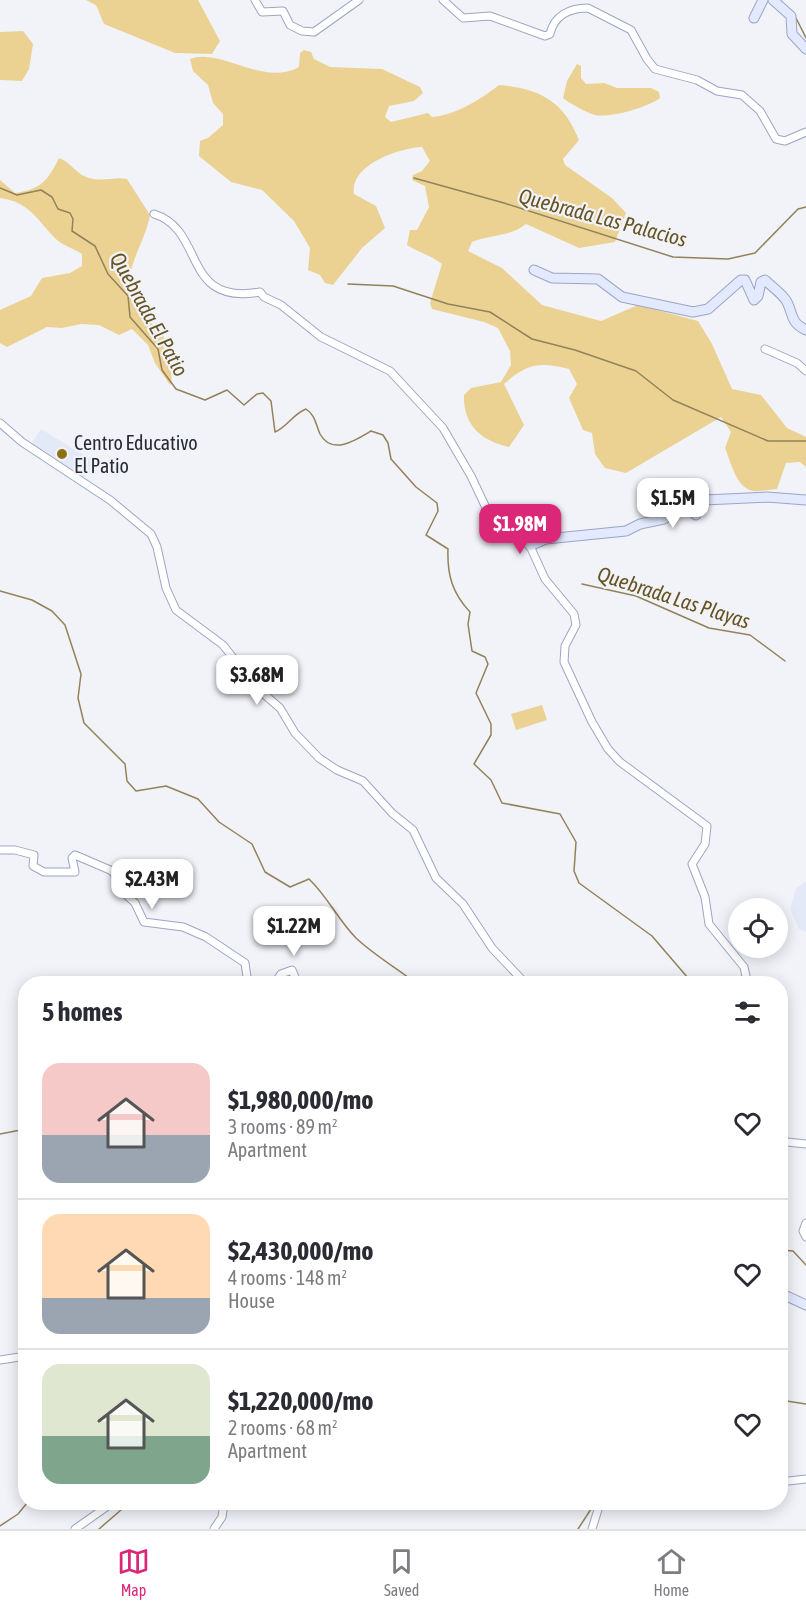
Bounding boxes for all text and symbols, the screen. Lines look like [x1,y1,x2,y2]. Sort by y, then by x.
water label: Quebrada Las Palacios [516,183,690,251]
water label: Quebrada El Patio [106,248,194,380]
place label: Centro Educativo El Patio [74,431,198,477]
marker: Centro Educativo El Patio [55,447,69,461]
pin: $1.5M [631,478,715,529]
text: $1.5M [651,486,695,509]
pin: $1.98M [471,504,569,555]
text: $1.98M [493,512,547,535]
water label: Quebrada Las Playas [595,561,753,633]
pin: $3.68M [208,655,306,706]
text: $3.68M [230,663,284,686]
pin: $2.43M [103,859,201,910]
text: $2.43M [125,867,179,890]
map controls [728,898,788,958]
button: locate [728,898,788,958]
pin: $1.22M [245,906,343,957]
text: $1.22M [267,914,321,937]
icon: filters [731,996,764,1029]
text: 5 homes [42,997,122,1027]
text: $1,980,000/mo [228,1085,373,1115]
icon: home [90,1087,162,1159]
icon: heart [731,1107,764,1140]
text: 3 rooms · 89 m² [228,1115,338,1138]
text: Apartment [228,1138,307,1161]
text: $2,430,000/mo [228,1236,373,1266]
icon: home [90,1238,162,1310]
icon: heart [731,1258,764,1291]
text: 4 rooms · 148 m² [228,1266,347,1289]
text: House [228,1289,275,1312]
text: $1,220,000/mo [228,1386,373,1416]
icon: home [90,1388,162,1460]
icon: heart [731,1408,764,1441]
text: 2 rooms · 68 m² [228,1416,338,1439]
text: Apartment [228,1439,307,1462]
tab: Map [117,1545,150,1599]
tab: Saved [384,1545,419,1599]
tab: Home [653,1545,689,1599]

